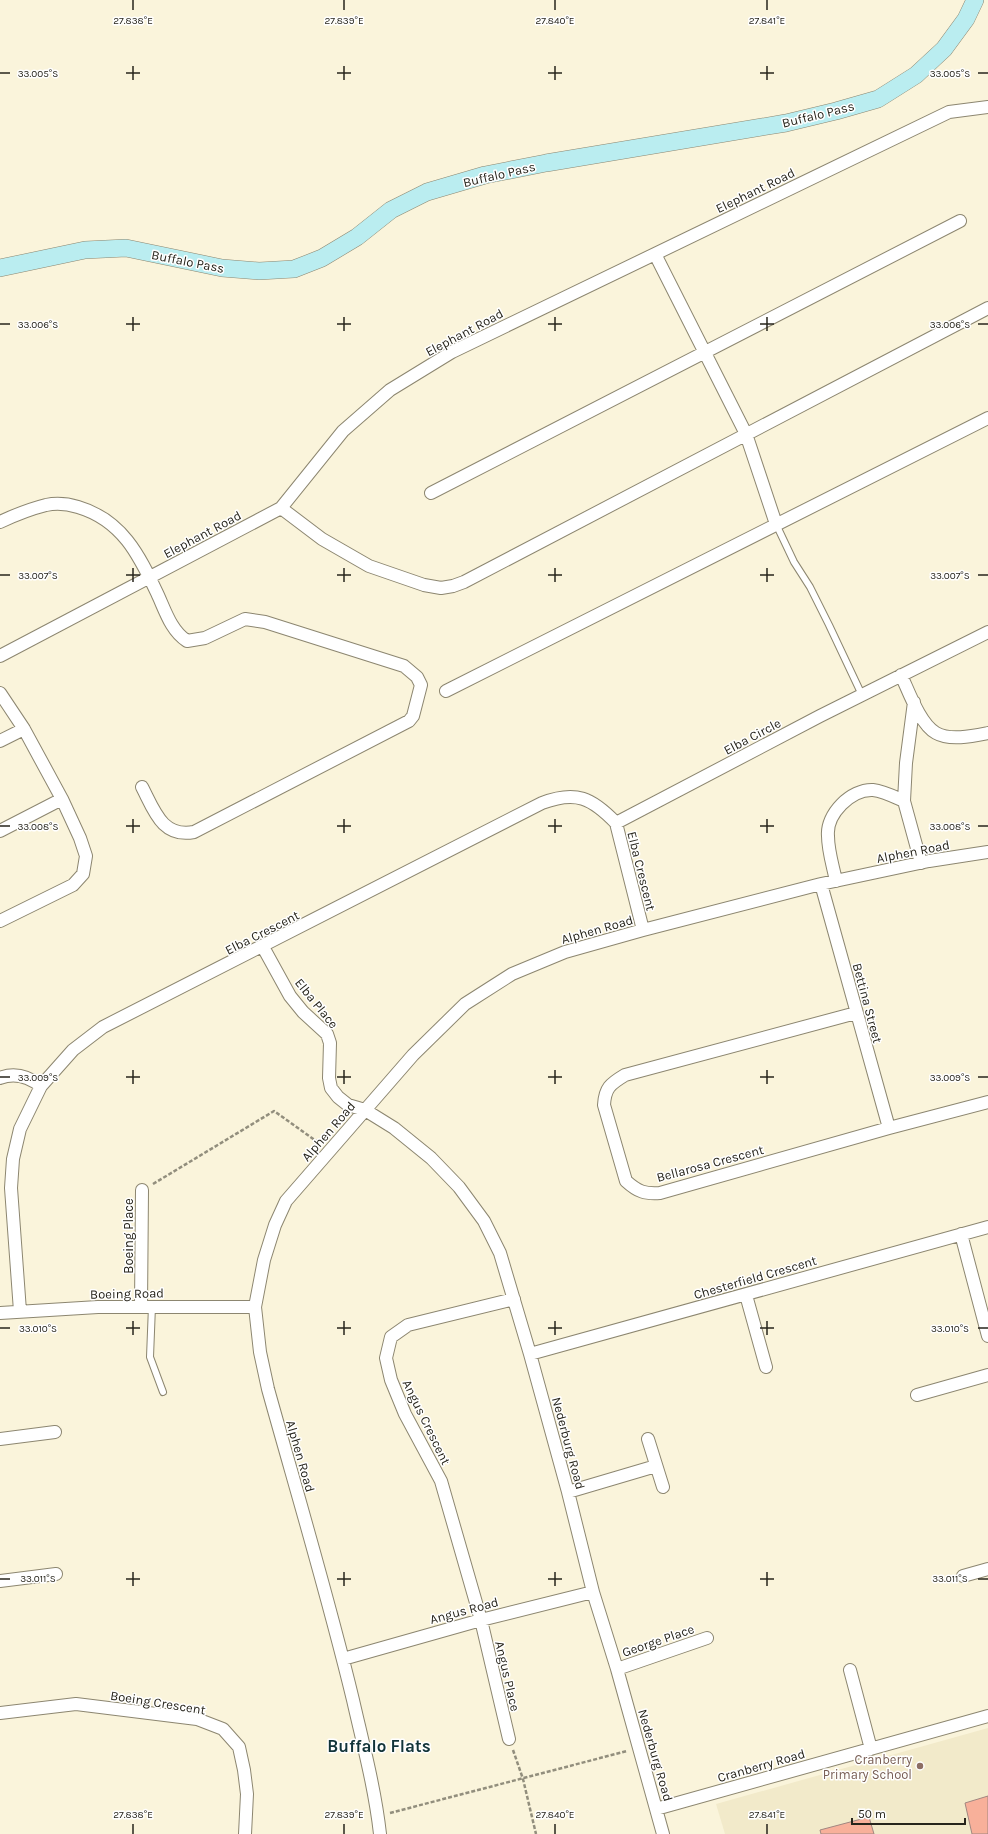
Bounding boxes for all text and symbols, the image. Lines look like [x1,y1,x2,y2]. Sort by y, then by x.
text: 27.838°E [113,15,153,27]
text: 27.839°E [324,15,364,27]
text: 27.840°E [536,15,574,27]
text: 27.841°E [749,15,785,27]
text: 33.005°S [18,68,58,80]
text: 33.005°S [930,68,970,80]
street label: Buffalo Pass [780,98,856,131]
street label: Buffalo Pass [461,159,537,190]
street label: Elephant Road [713,165,797,216]
street label: Buffalo Pass [150,247,226,276]
street label: Elephant Road [423,306,506,359]
text: 33.006°S [18,319,58,331]
text: 33.006°S [930,319,970,331]
street label: Elephant Road [161,508,244,561]
text: 33.007°S [18,570,58,582]
text: 33.007°S [930,570,970,582]
street label: Elba Circle [721,715,784,758]
text: 33.008°S [17,821,59,833]
text: 33.008°S [929,821,971,833]
street label: Elba Crescent [624,830,659,912]
street label: Alphen Road [875,837,951,866]
street label: Elba Crescent [223,907,302,958]
street label: Alphen Road [559,912,635,947]
street label: Bettina Street [850,961,885,1045]
street label: Elba Place [292,975,342,1032]
text: 33.009°S [18,1072,58,1084]
text: 33.009°S [930,1072,970,1084]
street label: Alphen Road [298,1098,358,1164]
street label: Bellarosa Crescent [655,1142,765,1185]
street label: Boeing Place [121,1198,136,1274]
street label: Chesterfield Crescent [692,1253,818,1302]
street label: Boeing Road [90,1285,164,1302]
text: 33.010°S [19,1323,57,1335]
text: 33.010°S [931,1323,969,1335]
street label: Angus Crescent [399,1377,454,1467]
street label: Nederburg Road [549,1395,588,1491]
street label: Alphen Road [283,1418,318,1494]
text: 33.011°S [20,1573,56,1585]
text: 33.011°S [932,1573,968,1585]
street label: Angus Road [428,1594,500,1627]
street label: George Place [620,1621,696,1660]
street label: Angus Place [492,1639,523,1713]
street label: Boeing Crescent [109,1688,207,1717]
street label: Nederburg Road [635,1707,676,1803]
district label: Buffalo Flats [327,1736,431,1756]
street label: Cranberry Road [716,1746,807,1785]
place label: Cranberry Primary School [823,1752,912,1782]
marker: Cranberry Primary School [915,1761,925,1771]
scale bar [852,1800,965,1826]
text: 50 m [858,1807,886,1821]
text: 27.838°E [113,1809,153,1821]
text: 27.839°E [324,1809,364,1821]
text: 27.840°E [536,1809,574,1821]
text: 27.841°E [749,1809,785,1821]

